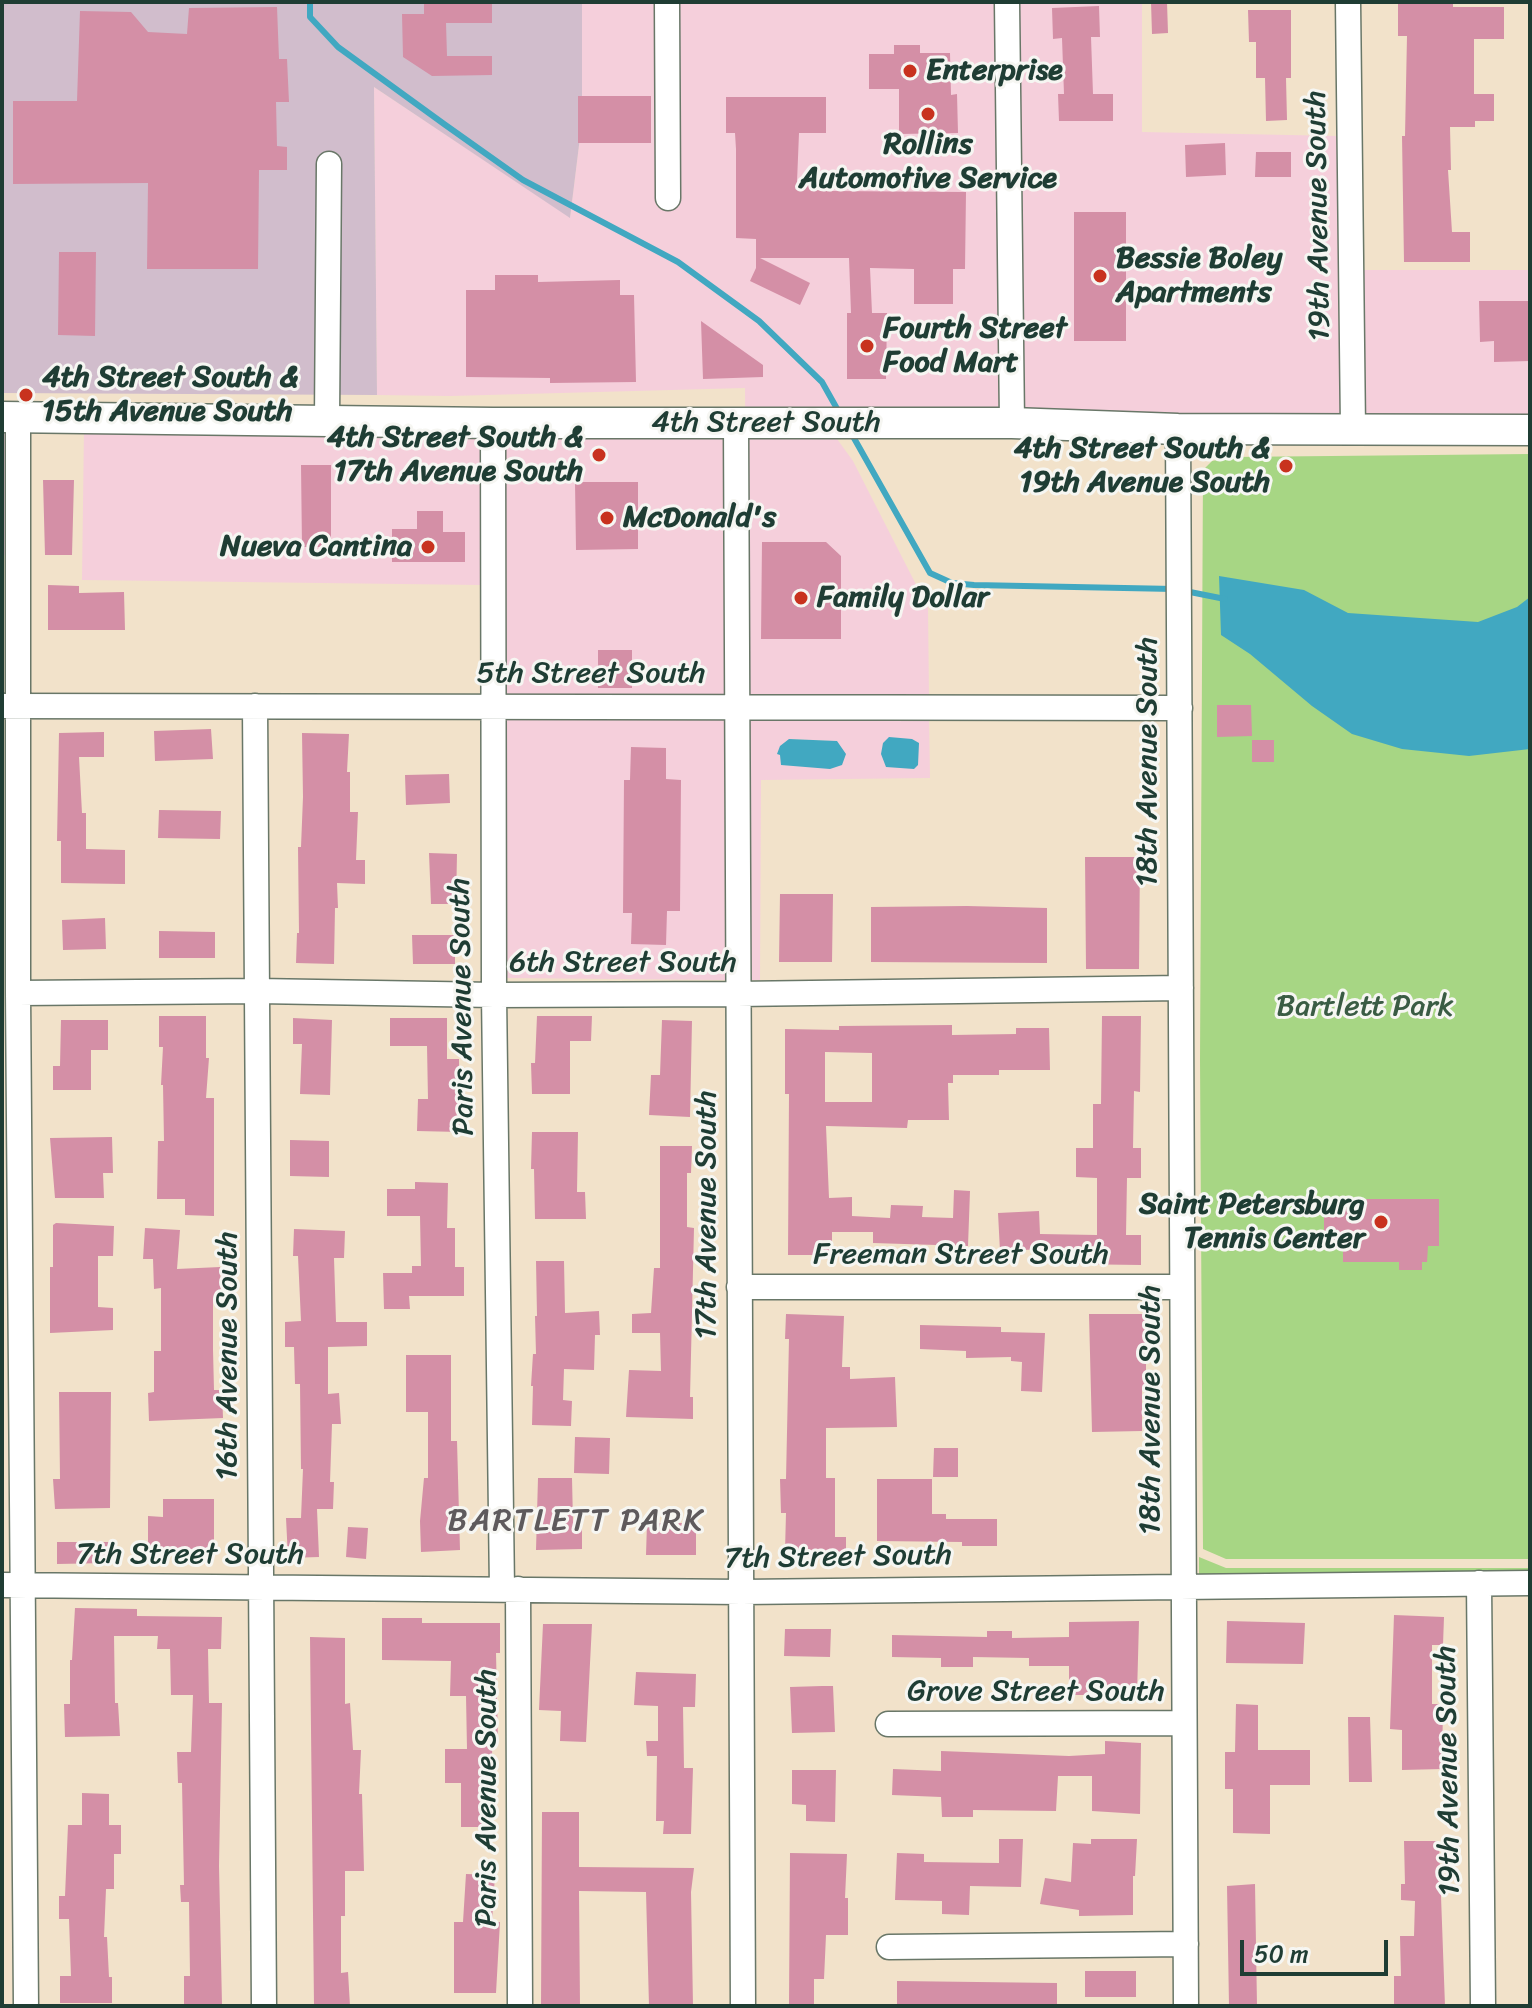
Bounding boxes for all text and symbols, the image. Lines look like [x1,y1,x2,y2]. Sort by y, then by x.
place label: Enterprise [926,53,1063,89]
marker: Enterprise [901,62,919,80]
street label: 19th Avenue South [1299,90,1339,342]
marker: Rollins Automotive Service [919,105,937,123]
place label: Rollins Automotive Service [799,127,1057,198]
place label: Bessie Boley Apartments [1116,241,1282,312]
marker: Bessie Boley Apartments [1091,267,1109,285]
place label: Fourth Street Food Mart [883,311,1067,382]
marker: Fourth Street Food Mart [858,337,876,355]
place label: 4th Street South & 15th Avenue South [42,360,298,430]
marker: 4th Street South & 15th Avenue South [17,386,35,404]
street label: 4th Street South [651,405,881,441]
place label: 4th Street South & 17th Avenue South [327,420,583,490]
place label: 4th Street South & 19th Avenue South [1014,431,1270,502]
marker: 4th Street South & 17th Avenue South [590,446,608,464]
marker: 4th Street South & 19th Avenue South [1277,457,1295,475]
place label: McDonald's [623,500,776,536]
marker: McDonald's [598,509,616,527]
place label: Nueva Cantina [220,529,412,565]
marker: Nueva Cantina [419,538,437,556]
place label: Family Dollar [817,580,989,616]
marker: Family Dollar [792,589,810,607]
street label: 18th Avenue South [1130,637,1166,887]
street label: 5th Street South [477,656,705,692]
street label: Paris Avenue South [443,878,483,1136]
street label: 6th Street South [509,945,737,981]
park label: Bartlett Park [1276,989,1454,1025]
street label: 17th Avenue South [689,1090,725,1340]
place label: Saint Petersburg Tennis Center [1139,1187,1365,1258]
marker: Saint Petersburg Tennis Center [1372,1213,1390,1231]
street label: 16th Avenue South [210,1231,246,1481]
street label: Freeman Street South [813,1237,1109,1273]
street label: 18th Avenue South [1133,1285,1169,1535]
district label: BARTLETT PARK [450,1503,702,1541]
street label: 7th Street South [76,1537,304,1573]
street label: 7th Street South [724,1538,952,1578]
street label: 19th Avenue South [1429,1645,1469,1897]
street label: Paris Avenue South [469,1669,505,1927]
street label: Grove Street South [907,1674,1165,1710]
scale bar [1244,1924,1392,1974]
text: 50 m [1254,1933,1309,1975]

